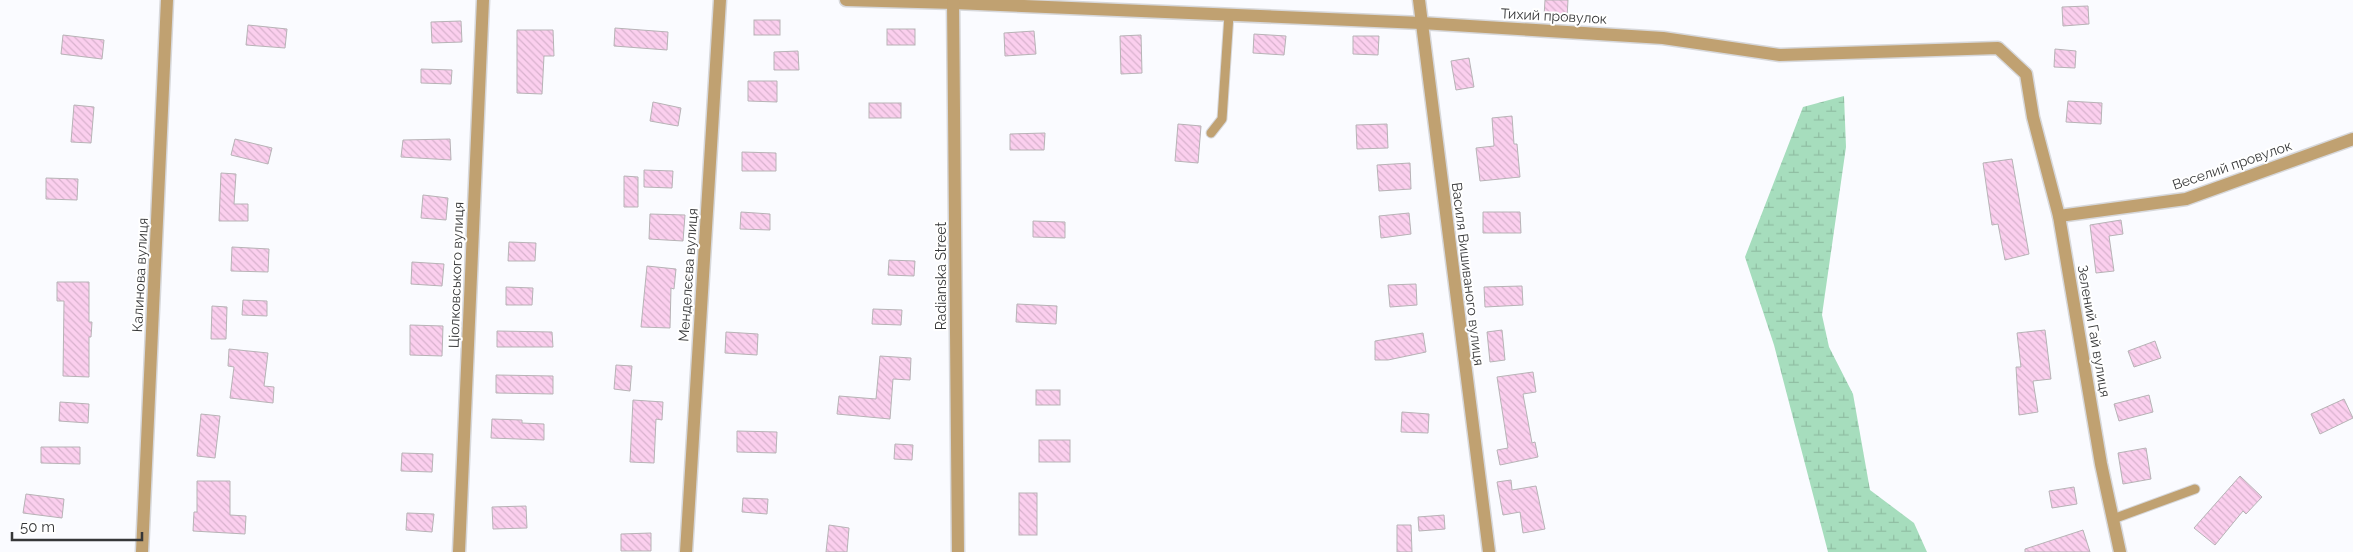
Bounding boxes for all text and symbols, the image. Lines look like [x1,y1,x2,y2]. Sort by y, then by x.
street label: Тихий провулок [1500,5,1608,27]
street label: Веселий провулок [2170,137,2294,193]
street label: Василя Вишиваного вулиця [1449,181,1487,367]
street label: Ціолковського вулиця [445,202,467,348]
street label: Менделєєва вулиця [675,208,701,342]
street label: Калинова вулиця [129,217,151,333]
street label: Radianska Street [933,222,949,330]
street label: Зелений Гай вулиця [2074,264,2114,398]
scale bar [12,510,142,542]
text: 50 m [20,518,55,536]

